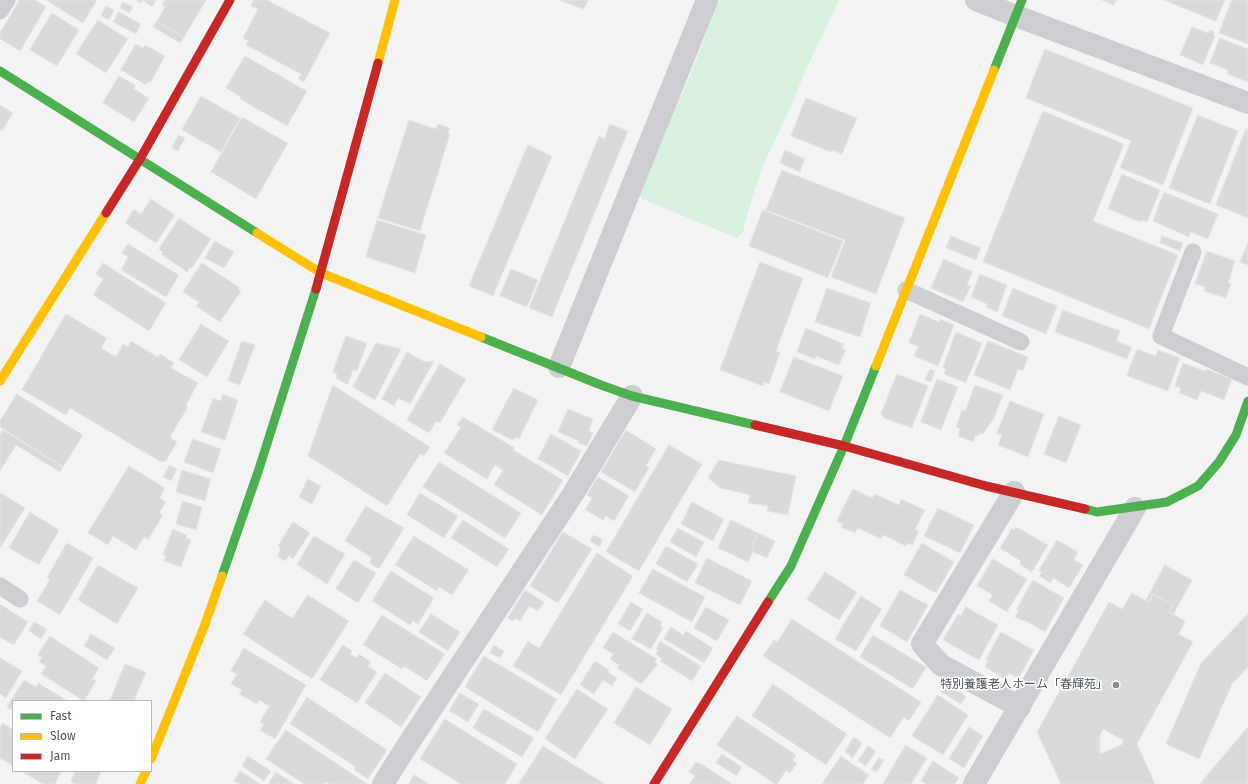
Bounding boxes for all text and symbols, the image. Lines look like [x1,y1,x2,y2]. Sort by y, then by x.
place label: 特別養護老人ホーム「春輝苑」 [940,678,1108,692]
marker: 特別養護老人ホーム「春輝苑」 [1111,680,1121,690]
legend [12,700,152,772]
text: Fast [50,709,72,723]
text: Slow [50,729,76,743]
text: Jam [50,749,70,763]

